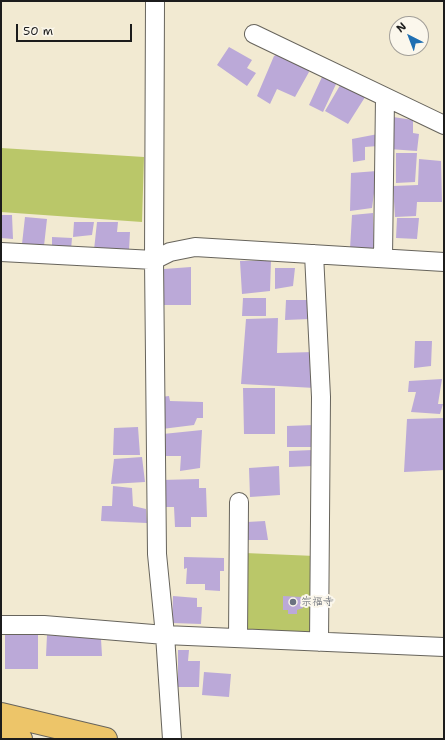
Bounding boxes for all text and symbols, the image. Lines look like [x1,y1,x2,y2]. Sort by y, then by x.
scale bar [18,16,134,42]
north arrow [389,16,429,56]
text: N [393,19,410,36]
text: 50 m [23,23,53,39]
place label: 宗福寺 [301,595,334,609]
marker: 宗福寺 [288,597,298,607]

